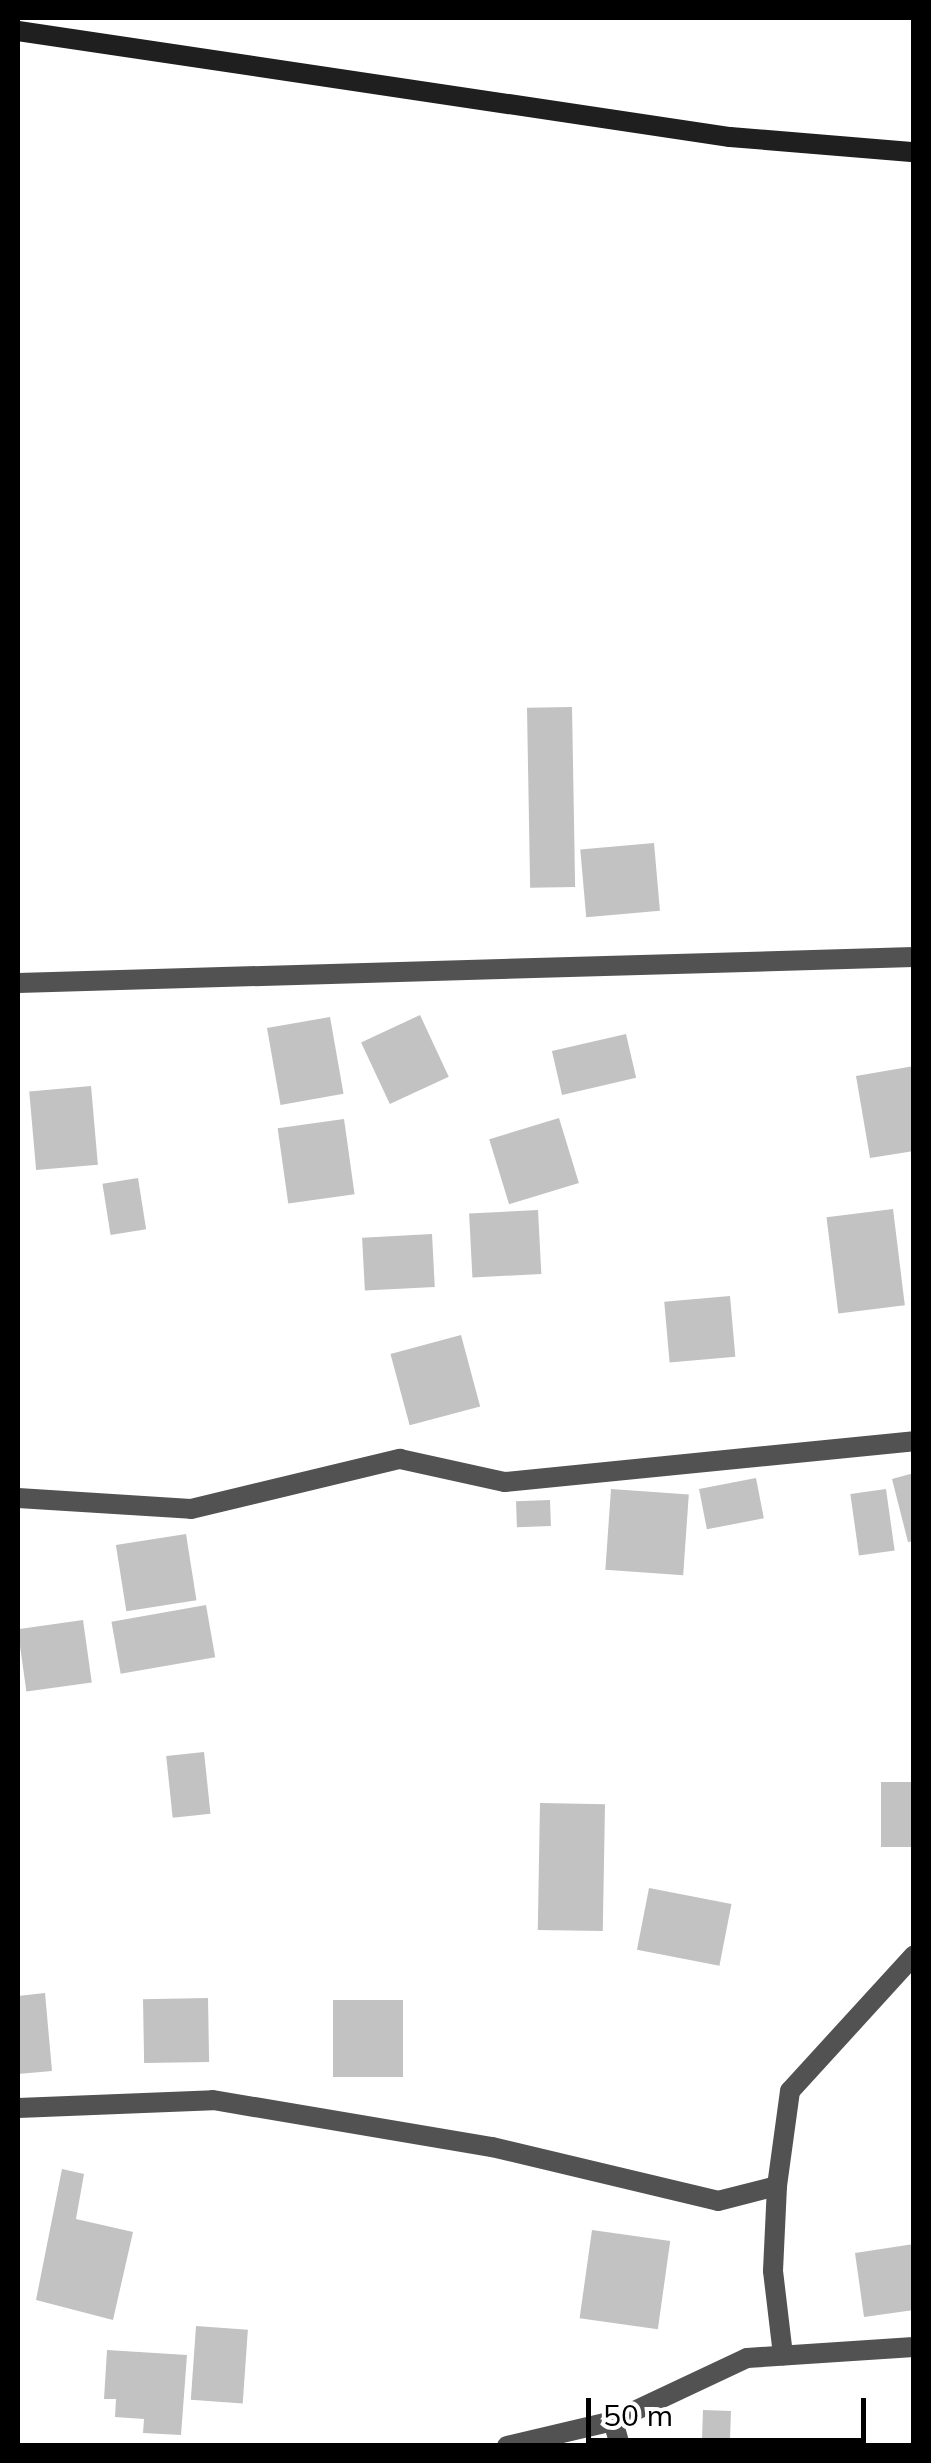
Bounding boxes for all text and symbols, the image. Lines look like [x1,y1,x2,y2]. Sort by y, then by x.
scale bar [591,2378,871,2440]
text: 50 m [603,2396,673,2434]

